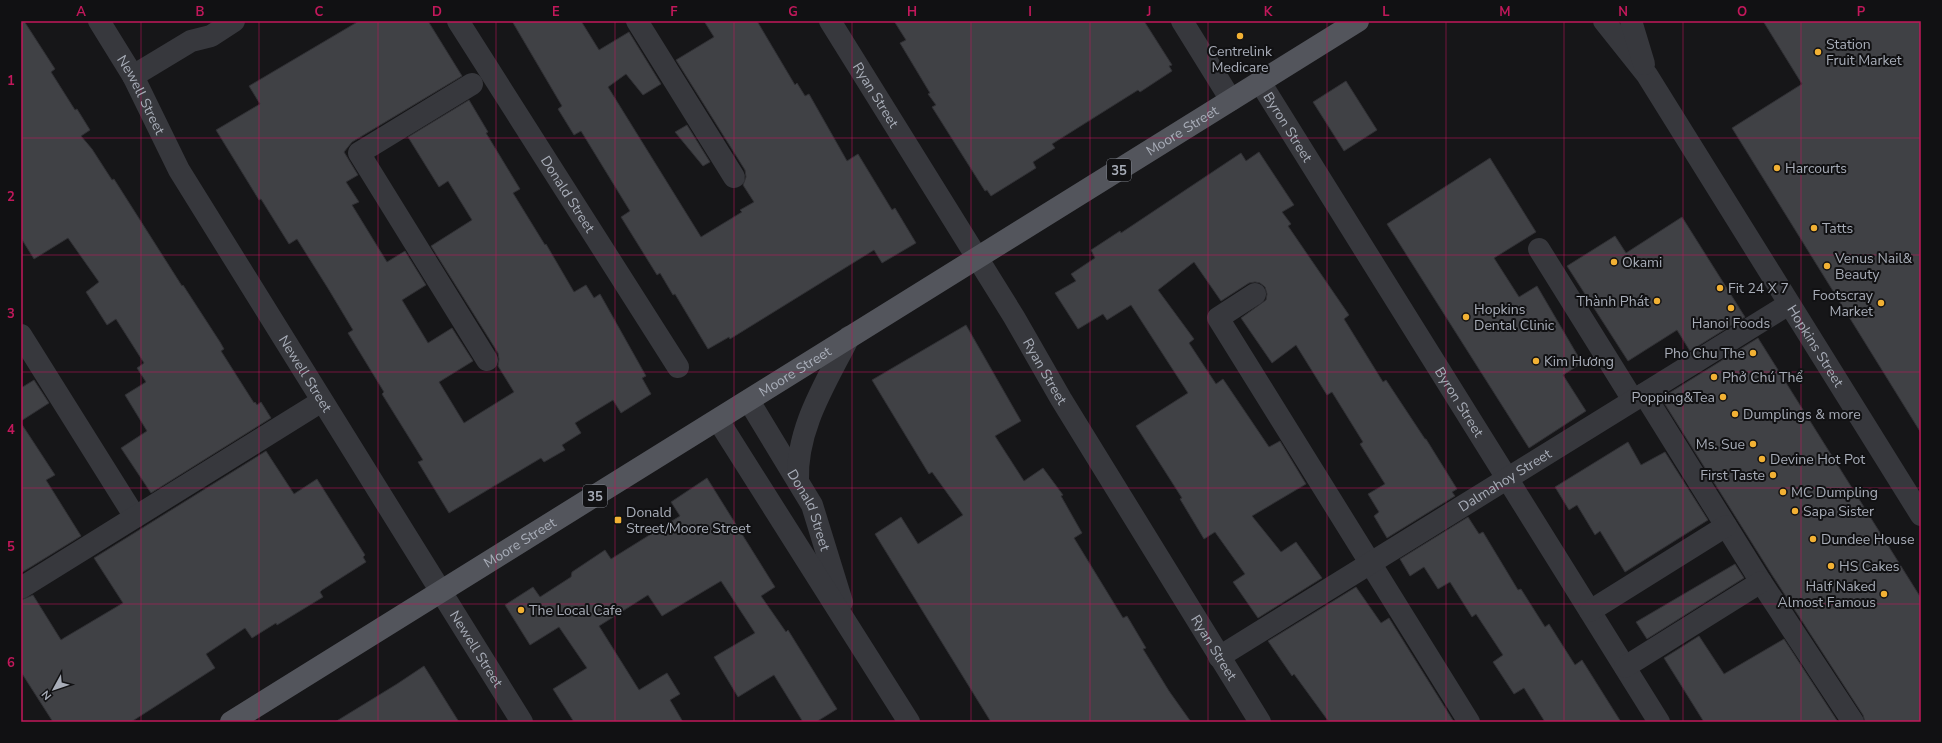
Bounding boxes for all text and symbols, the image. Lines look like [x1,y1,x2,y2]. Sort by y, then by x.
text: A [76,3,86,21]
text: B [196,3,205,21]
text: C [315,3,324,21]
text: D [432,3,442,21]
text: E [552,3,560,21]
text: F [670,3,678,21]
text: G [788,3,798,21]
text: H [907,3,917,21]
text: I [1028,3,1032,21]
text: J [1146,3,1151,21]
text: K [1264,3,1273,21]
text: L [1382,3,1390,21]
text: M [1499,3,1511,21]
text: N [1618,3,1628,21]
text: O [1737,3,1747,21]
text: P [1857,3,1866,21]
marker: Centrelink Medicare [1235,31,1245,41]
place label: Station Fruit Market [1826,35,1902,70]
place label: Centrelink Medicare [1208,42,1273,77]
marker: Station Fruit Market [1813,47,1823,57]
street label: Newell Street [112,52,169,138]
street label: Ryan Street [848,59,903,132]
text: 1 [7,72,15,90]
street label: Byron Street [1259,89,1317,166]
street label: Moore Street [1143,101,1222,161]
street label: Donald Street [536,152,599,236]
road number: 35 [1107,159,1131,181]
place label: Harcourts [1785,159,1847,178]
marker: Harcourts [1772,163,1782,173]
text: 2 [7,188,15,206]
place label: Tatts [1822,219,1853,238]
marker: Tatts [1809,223,1819,233]
place label: Venus Nail& Beauty [1834,249,1913,284]
place label: Okami [1622,253,1662,272]
marker: Okami [1609,257,1619,267]
marker: Venus Nail& Beauty [1822,261,1832,271]
place label: Fit 24 X 7 [1728,279,1789,298]
marker: Fit 24 X 7 [1715,283,1725,293]
place label: Footscray Market [1812,286,1874,321]
place label: Thành Phát [1577,292,1649,311]
marker: Thành Phát [1652,296,1662,306]
marker: Footscray Market [1876,298,1886,308]
place label: Hopkins Dental Clinic [1474,300,1555,335]
street label: Hopkins Street [1782,301,1848,391]
marker: Hanoi Foods [1726,303,1736,313]
text: 3 [7,305,15,323]
marker: Hopkins Dental Clinic [1461,312,1471,322]
place label: Hanoi Foods [1692,314,1771,333]
street label: Newell Street [274,332,336,416]
street label: Ryan Street [1018,335,1071,408]
street label: Moore Street [755,342,835,401]
place label: Pho Chu The [1664,344,1745,363]
marker: Pho Chu The [1748,348,1758,358]
place label: Kim Hương [1544,352,1614,371]
marker: Kim Hương [1531,356,1541,366]
street label: Byron Street [1430,364,1488,441]
place label: Phở Chú Thể [1722,368,1803,387]
marker: Phở Chú Thể [1709,372,1719,382]
place label: Popping&Tea [1631,388,1715,407]
marker: Popping&Tea [1718,392,1728,402]
place label: Dumplings & more [1743,405,1861,424]
marker: Dumplings & more [1730,409,1740,419]
text: 4 [7,421,15,439]
place label: Ms. Sue [1696,435,1745,454]
marker: Ms. Sue [1748,439,1758,449]
street label: Dalmahoy Street [1455,444,1555,517]
place label: Devine Hot Pot [1770,450,1865,469]
marker: Devine Hot Pot [1757,454,1767,464]
street label: Donald Street [782,466,835,553]
place label: First Taste [1700,466,1765,485]
marker: First Taste [1768,470,1778,480]
place label: MC Dumpling [1791,483,1878,502]
road number: 35 [583,485,607,507]
marker: MC Dumpling [1778,487,1788,497]
place label: Sapa Sister [1803,502,1874,521]
place label: Donald Street/Moore Street [626,503,751,538]
marker: Sapa Sister [1790,506,1800,516]
street label: Moore Street [480,513,560,573]
marker: Donald Street/Moore Street [613,515,623,525]
place label: Dundee House [1821,530,1914,549]
marker: Dundee House [1808,534,1818,544]
text: 5 [7,538,15,556]
place label: HS Cakes [1839,557,1900,576]
marker: HS Cakes [1826,561,1836,571]
place label: Half Naked Almost Famous [1778,577,1876,612]
marker: Half Naked Almost Famous [1879,589,1889,599]
place label: The Local Cafe [529,601,622,620]
marker: The Local Cafe [516,605,526,615]
street label: Newell Street [445,607,507,691]
street label: Ryan Street [1186,611,1241,684]
text: 6 [7,654,15,672]
north arrow [34,669,74,709]
text: N [38,687,55,703]

